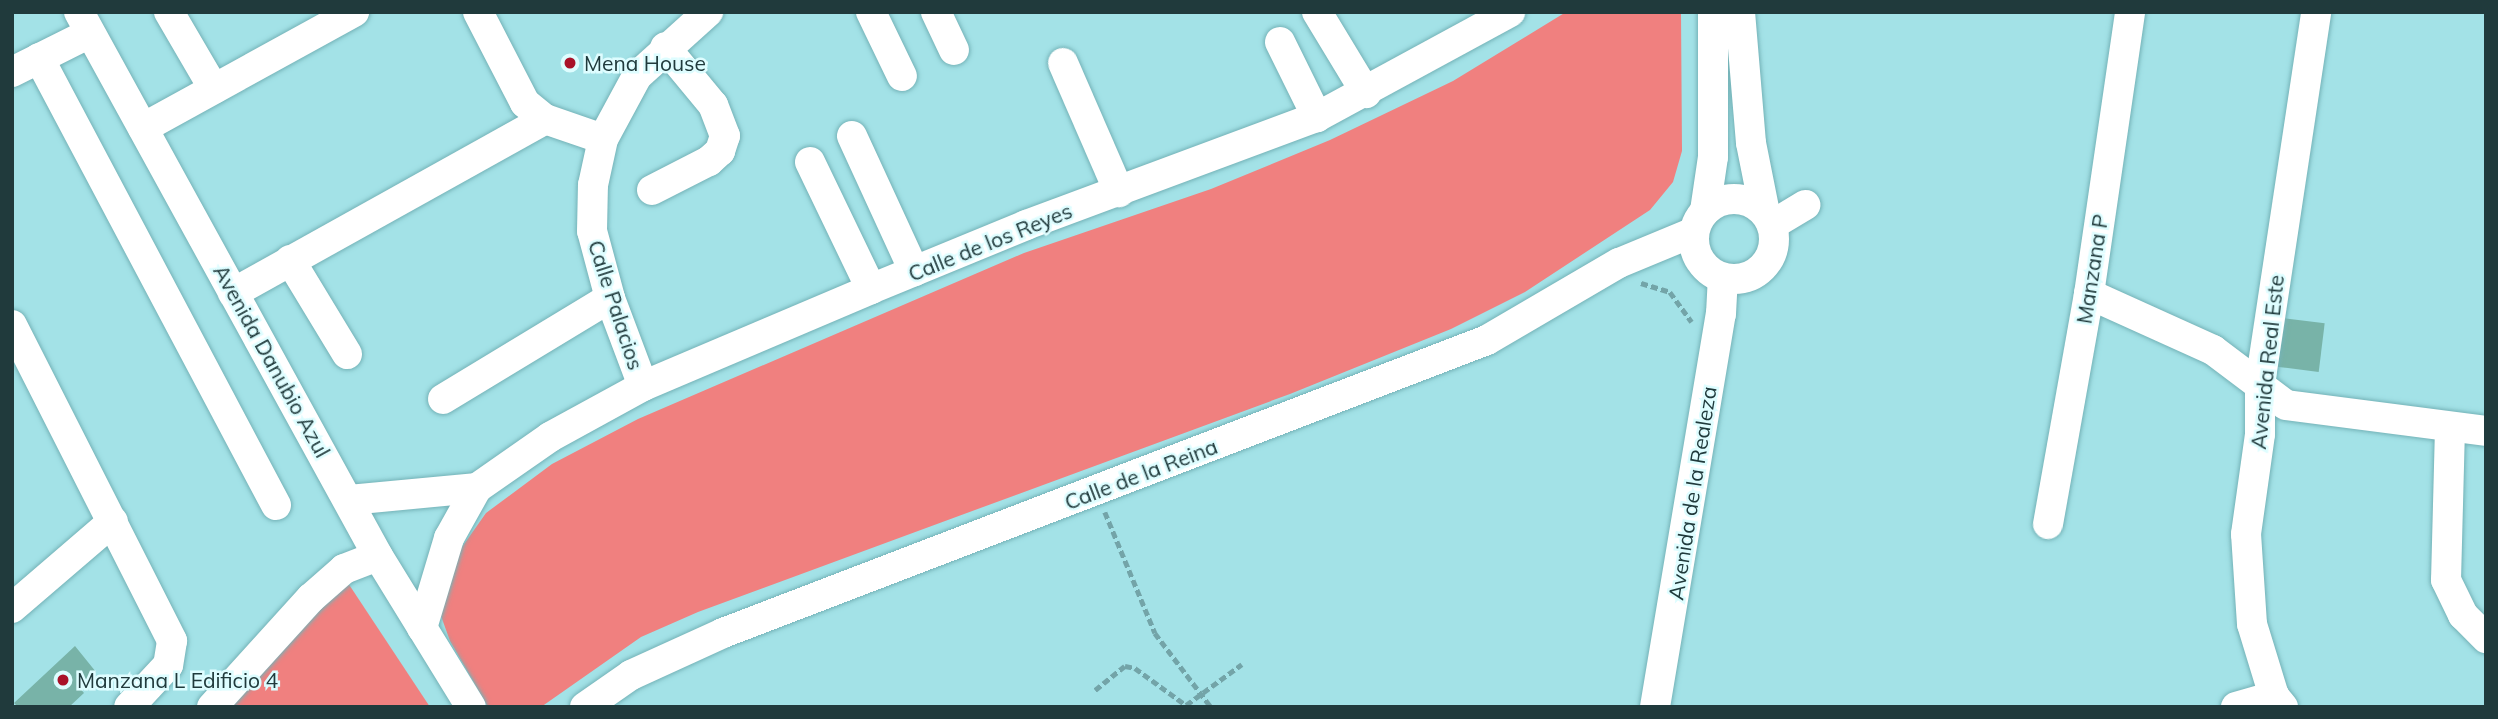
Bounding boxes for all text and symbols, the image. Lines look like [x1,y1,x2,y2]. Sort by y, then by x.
place label: Mena House [584,50,706,76]
marker: Mena House [562,55,578,71]
street label: Calle de los Reyes [904,198,1076,286]
street label: Manzana P [2071,213,2113,325]
street label: Calle Palacios [583,237,649,373]
street label: Avenida Danubio Azul [208,260,336,462]
street label: Avenida Real Este [2245,274,2289,450]
street label: Avenida de la Realeza [1663,384,1721,602]
street label: Calle de la Reina [1061,433,1221,515]
place label: Manzana L Edificio 4 [77,667,278,693]
marker: Manzana L Edificio 4 [55,672,71,688]

